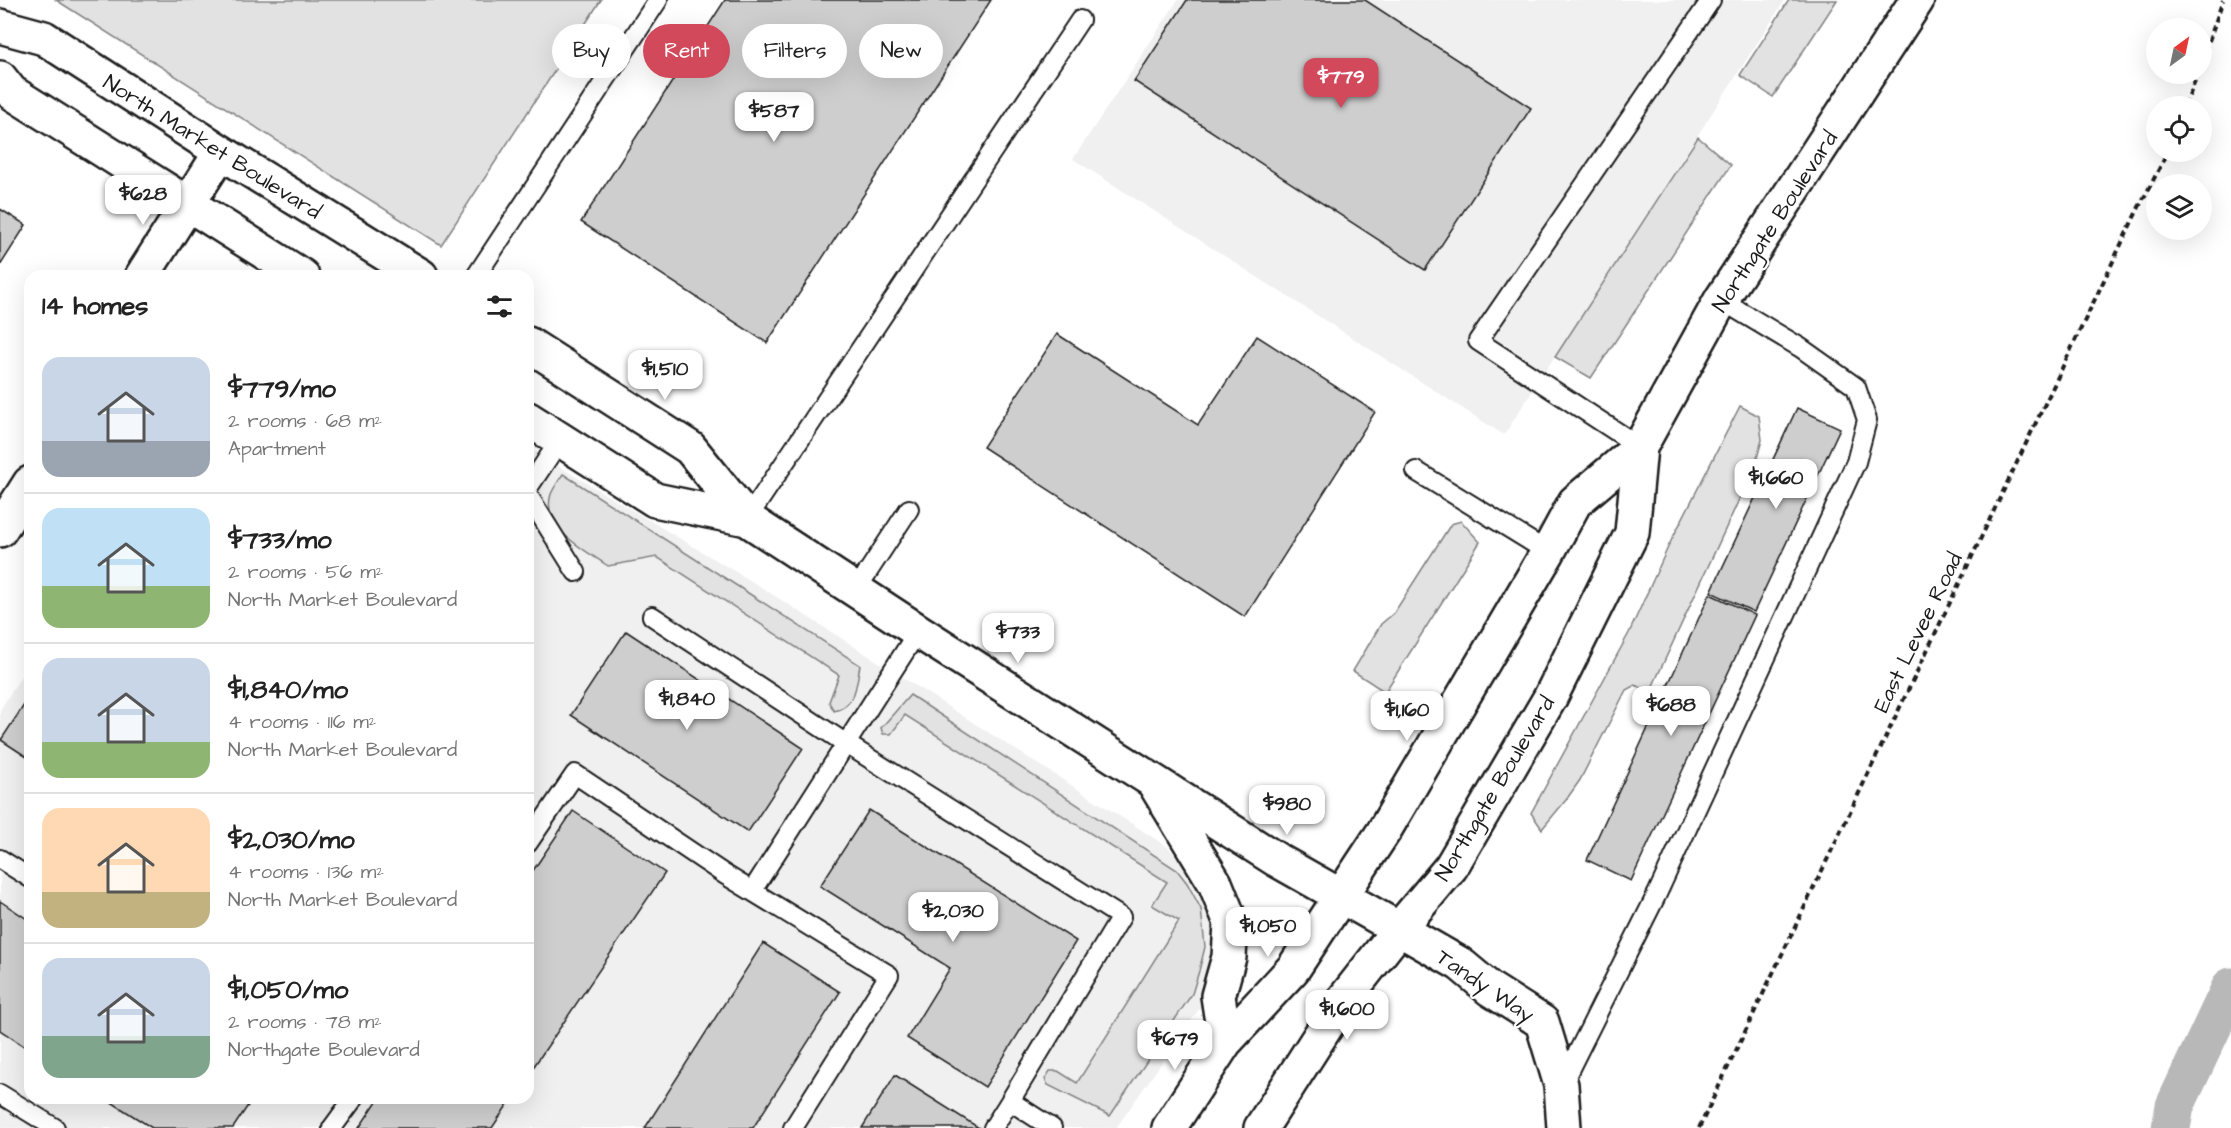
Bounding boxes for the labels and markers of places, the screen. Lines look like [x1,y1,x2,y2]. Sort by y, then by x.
pin: $779 [1305,58,1377,109]
pin: $587 [738,92,810,143]
pin: $628 [107,175,179,226]
pin: $1,510 [616,350,714,401]
pin: $1,660 [1727,459,1825,510]
pin: $733 [982,613,1054,664]
pin: $1,840 [638,680,736,731]
pin: $688 [1635,686,1707,737]
pin: $1,160 [1358,691,1456,742]
pin: $980 [1251,785,1323,836]
pin: $2,030 [904,892,1002,943]
pin: $1,050 [1219,907,1317,958]
pin: $1,600 [1298,990,1396,1041]
pin: $679 [1139,1020,1211,1071]

